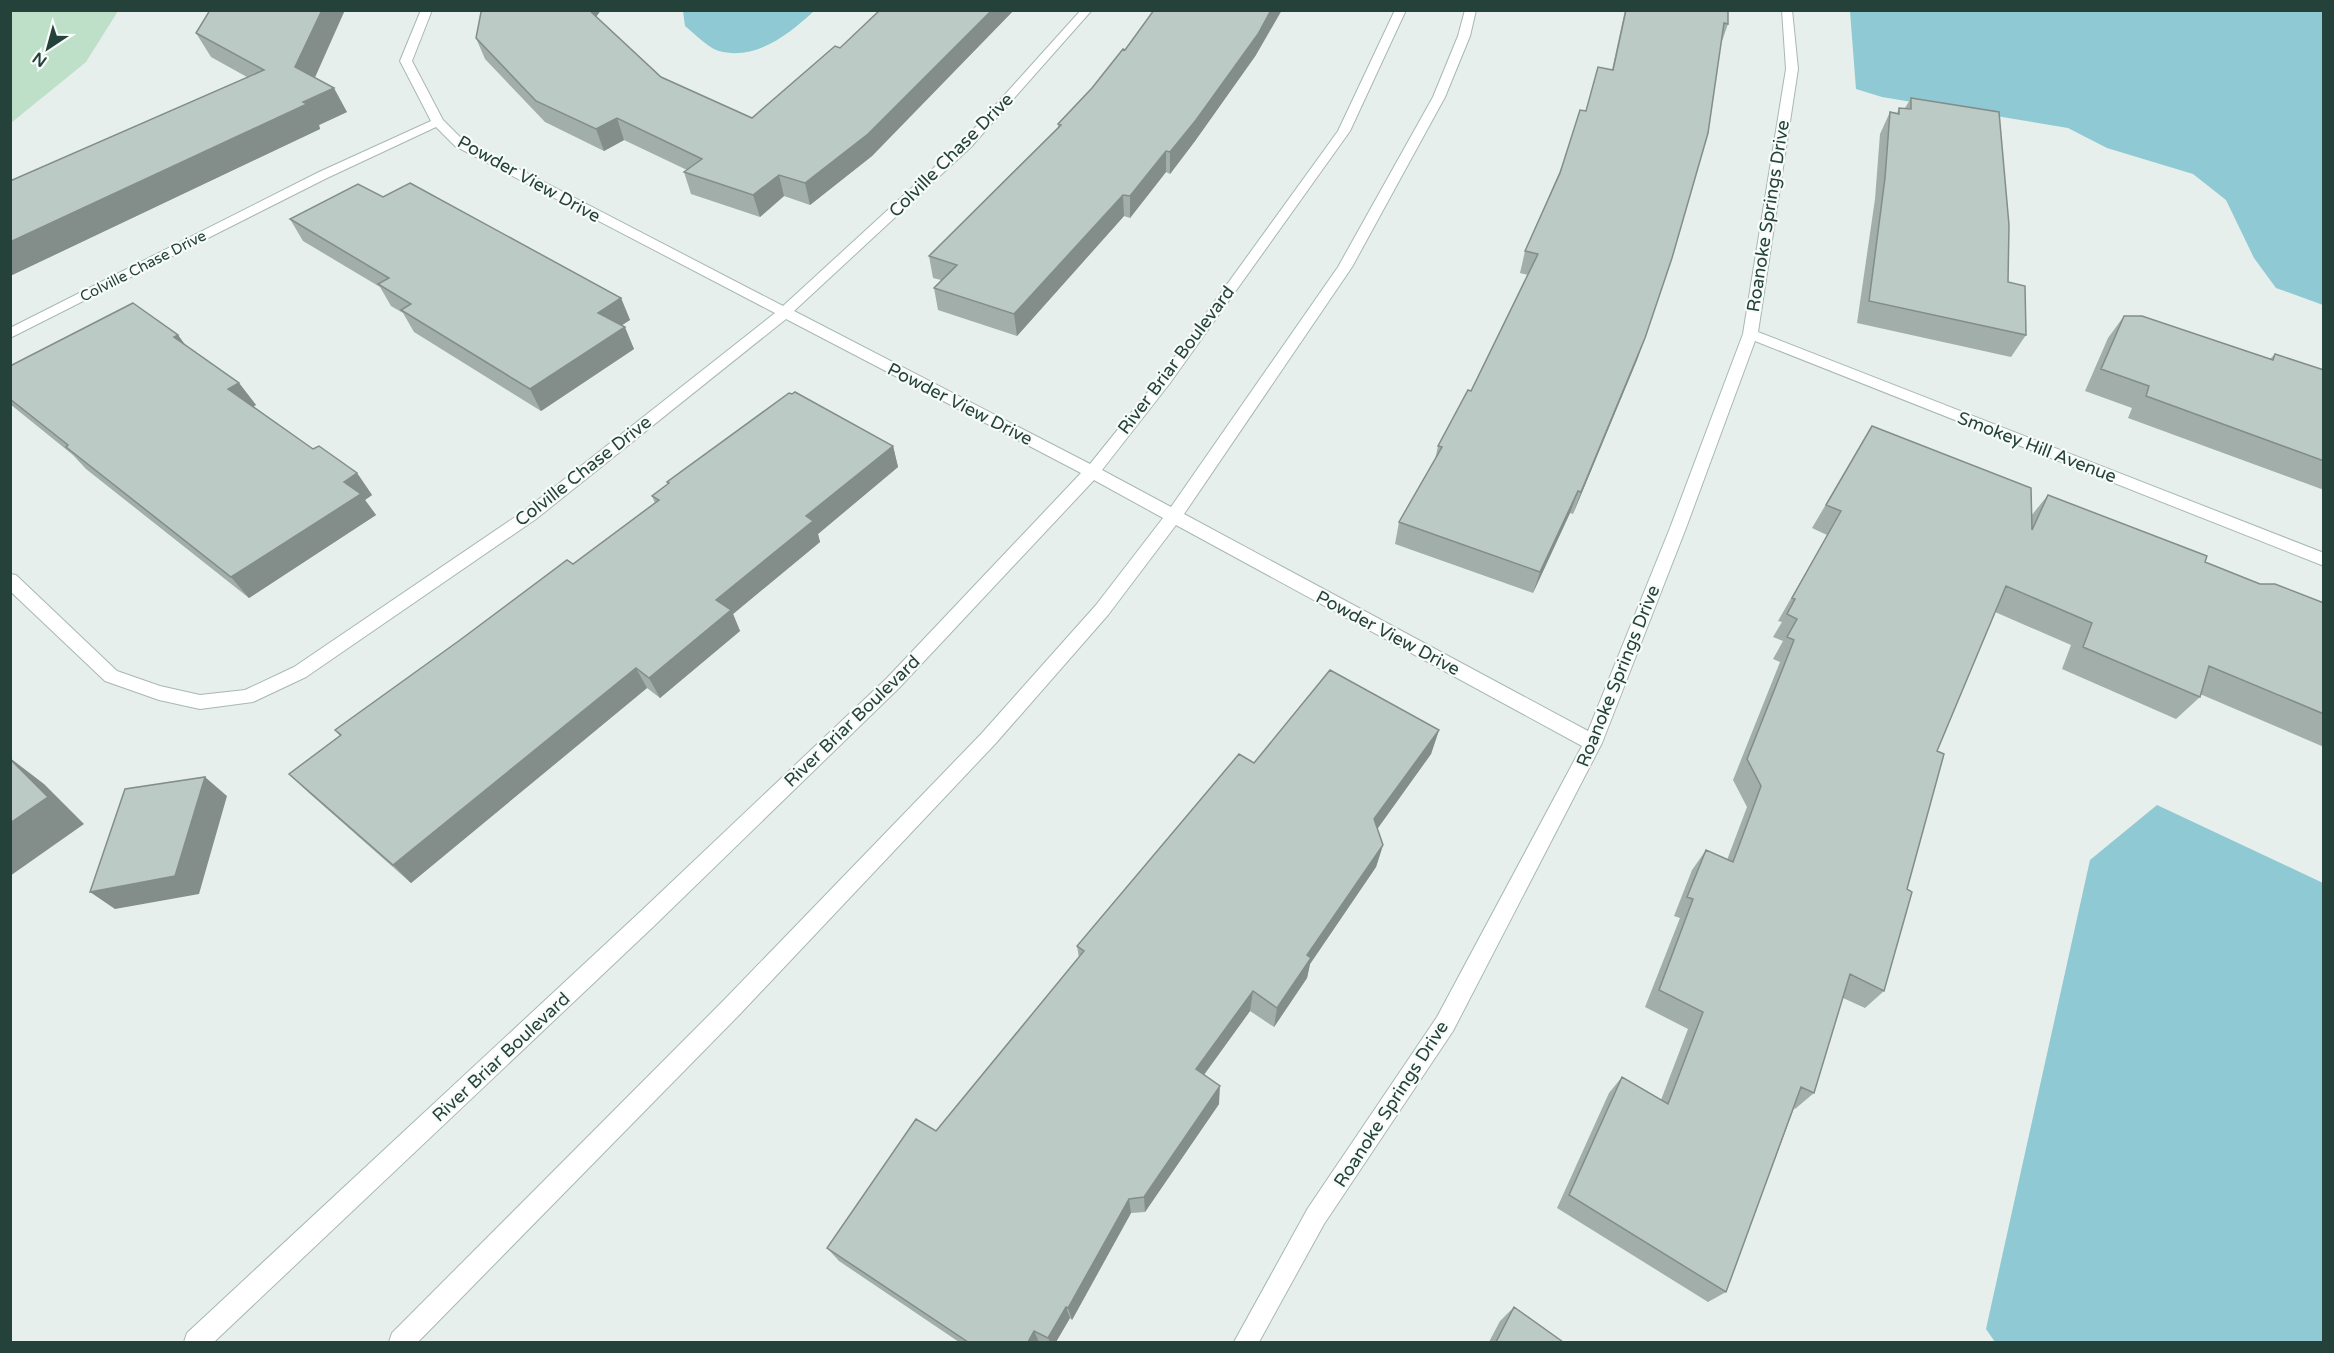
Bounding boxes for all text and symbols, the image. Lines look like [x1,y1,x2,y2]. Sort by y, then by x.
north arrow [18,18,78,78]
text: N [29,47,51,71]
street label: Colville Chase Drive [884,88,1018,222]
street label: Roanoke Springs Drive [1742,118,1794,314]
street label: Powder View Drive [454,131,604,227]
street label: Colville Chase Drive [77,226,209,306]
street label: River Briar Boulevard [1113,281,1239,439]
street label: Powder View Drive [884,358,1036,450]
street label: Smokey Hill Avenue [1954,407,2120,487]
street label: Colville Chase Drive [510,411,656,531]
street label: Roanoke Springs Drive [1571,582,1665,770]
street label: Powder View Drive [1312,586,1464,680]
street label: River Briar Boulevard [780,650,924,792]
street label: River Briar Boulevard [428,987,574,1127]
street label: Roanoke Springs Drive [1329,1017,1453,1191]

